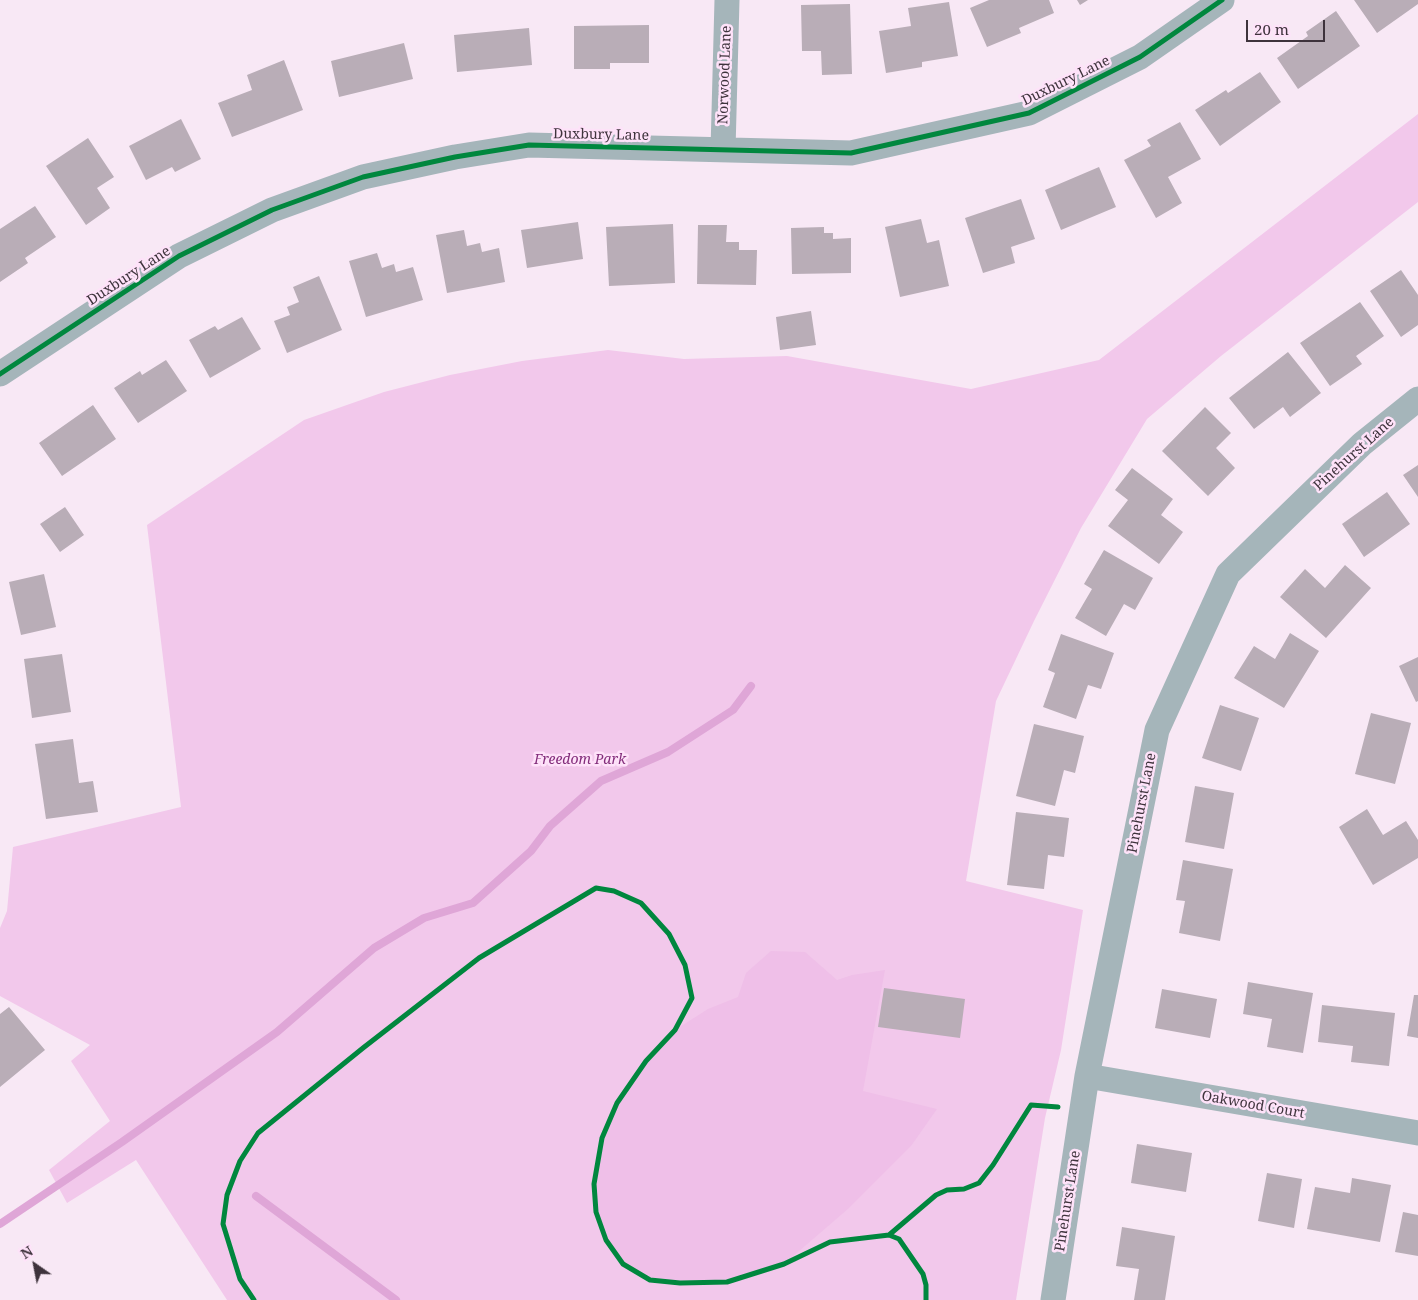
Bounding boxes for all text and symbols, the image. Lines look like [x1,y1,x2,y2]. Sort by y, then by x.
scale bar [1248,10,1327,42]
text: 20 m [1254,19,1289,39]
street label: Norwood Lane [715,25,735,125]
street label: Duxbury Lane [1019,52,1113,110]
street label: Duxbury Lane [553,126,649,144]
street label: Duxbury Lane [84,243,174,309]
street label: Pinehurst Lane [1311,414,1397,494]
street label: Pinehurst Lane [1124,751,1160,855]
park label: Freedom Park [534,752,626,768]
street label: Oakwood Court [1200,1088,1306,1122]
street label: Pinehurst Lane [1052,1149,1084,1253]
north arrow [10,1240,60,1290]
text: N [17,1241,36,1263]

